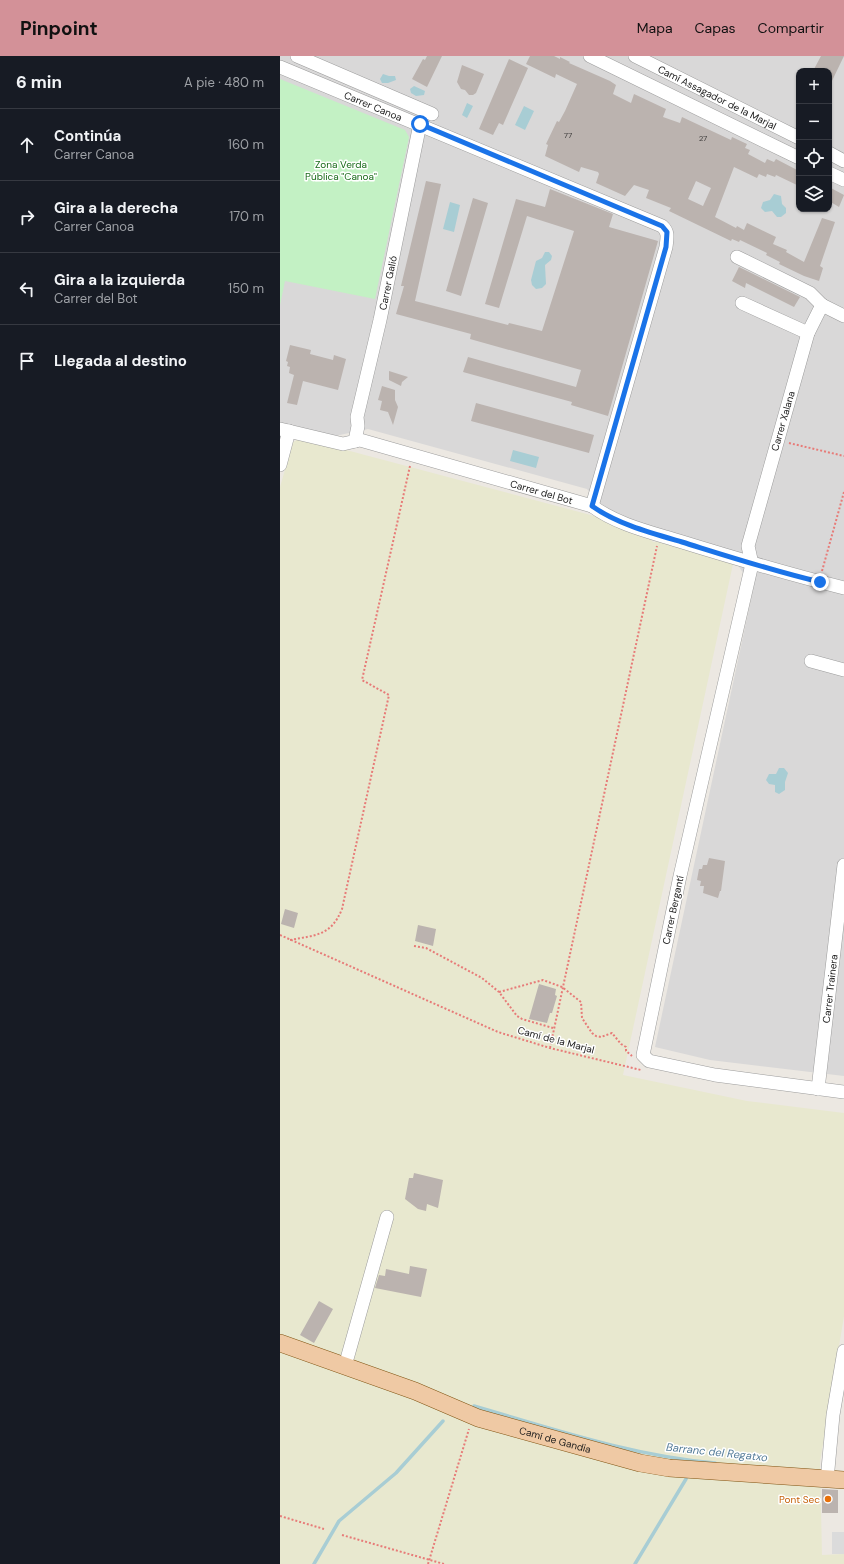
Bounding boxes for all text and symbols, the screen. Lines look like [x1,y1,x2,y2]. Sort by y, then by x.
text: Pinpoint [20,16,98,41]
text: Mapa [637,19,673,37]
text: Capas [695,19,736,37]
text: Compartir [758,19,824,37]
street label: Camí Assagador de la Marjal [656,62,779,132]
map controls [796,68,832,212]
button: + [796,68,832,104]
text: 6 min [16,71,62,93]
text: A pie · 480 m [184,74,264,91]
street label: Carrer Canoa [342,88,404,124]
button: − [796,104,832,140]
route start [411,115,429,133]
text: Continúa [54,126,121,146]
house number: 77 [564,130,572,140]
house number: 27 [699,133,707,143]
icon: ahead [16,134,38,156]
text: 160 m [228,136,264,153]
button: locate [796,140,832,176]
text: Carrer Canoa [54,146,134,163]
park label: Zona Verda Pública "Canoa" [305,158,377,183]
button: layers [796,176,832,212]
text: Gira a la derecha [54,198,178,218]
icon: right [16,206,38,228]
text: 170 m [229,208,264,225]
text: Carrer Canoa [54,218,134,235]
street label: Carrer Galió [376,254,400,311]
text: Gira a la izquierda [54,270,185,290]
icon: left [16,278,38,300]
text: 150 m [228,280,264,297]
text: Carrer del Bot [54,290,138,307]
icon: arrive [16,350,38,372]
text: Llegada al destino [54,351,187,371]
street label: Carrer Xalana [768,389,798,453]
street label: Carrer del Bot [509,477,574,507]
route end [811,573,829,591]
street label: Carrer Bergantí [659,874,687,946]
street label: Carrer Trainera [819,954,840,1024]
street label: Camí de la Marjal [516,1023,596,1057]
street label: Camí de Gandia [518,1423,593,1456]
water label: Barranc del Regatxo [665,1440,769,1464]
place label: Pont Sec [779,1493,820,1506]
marker: Pont Sec [823,1494,833,1504]

